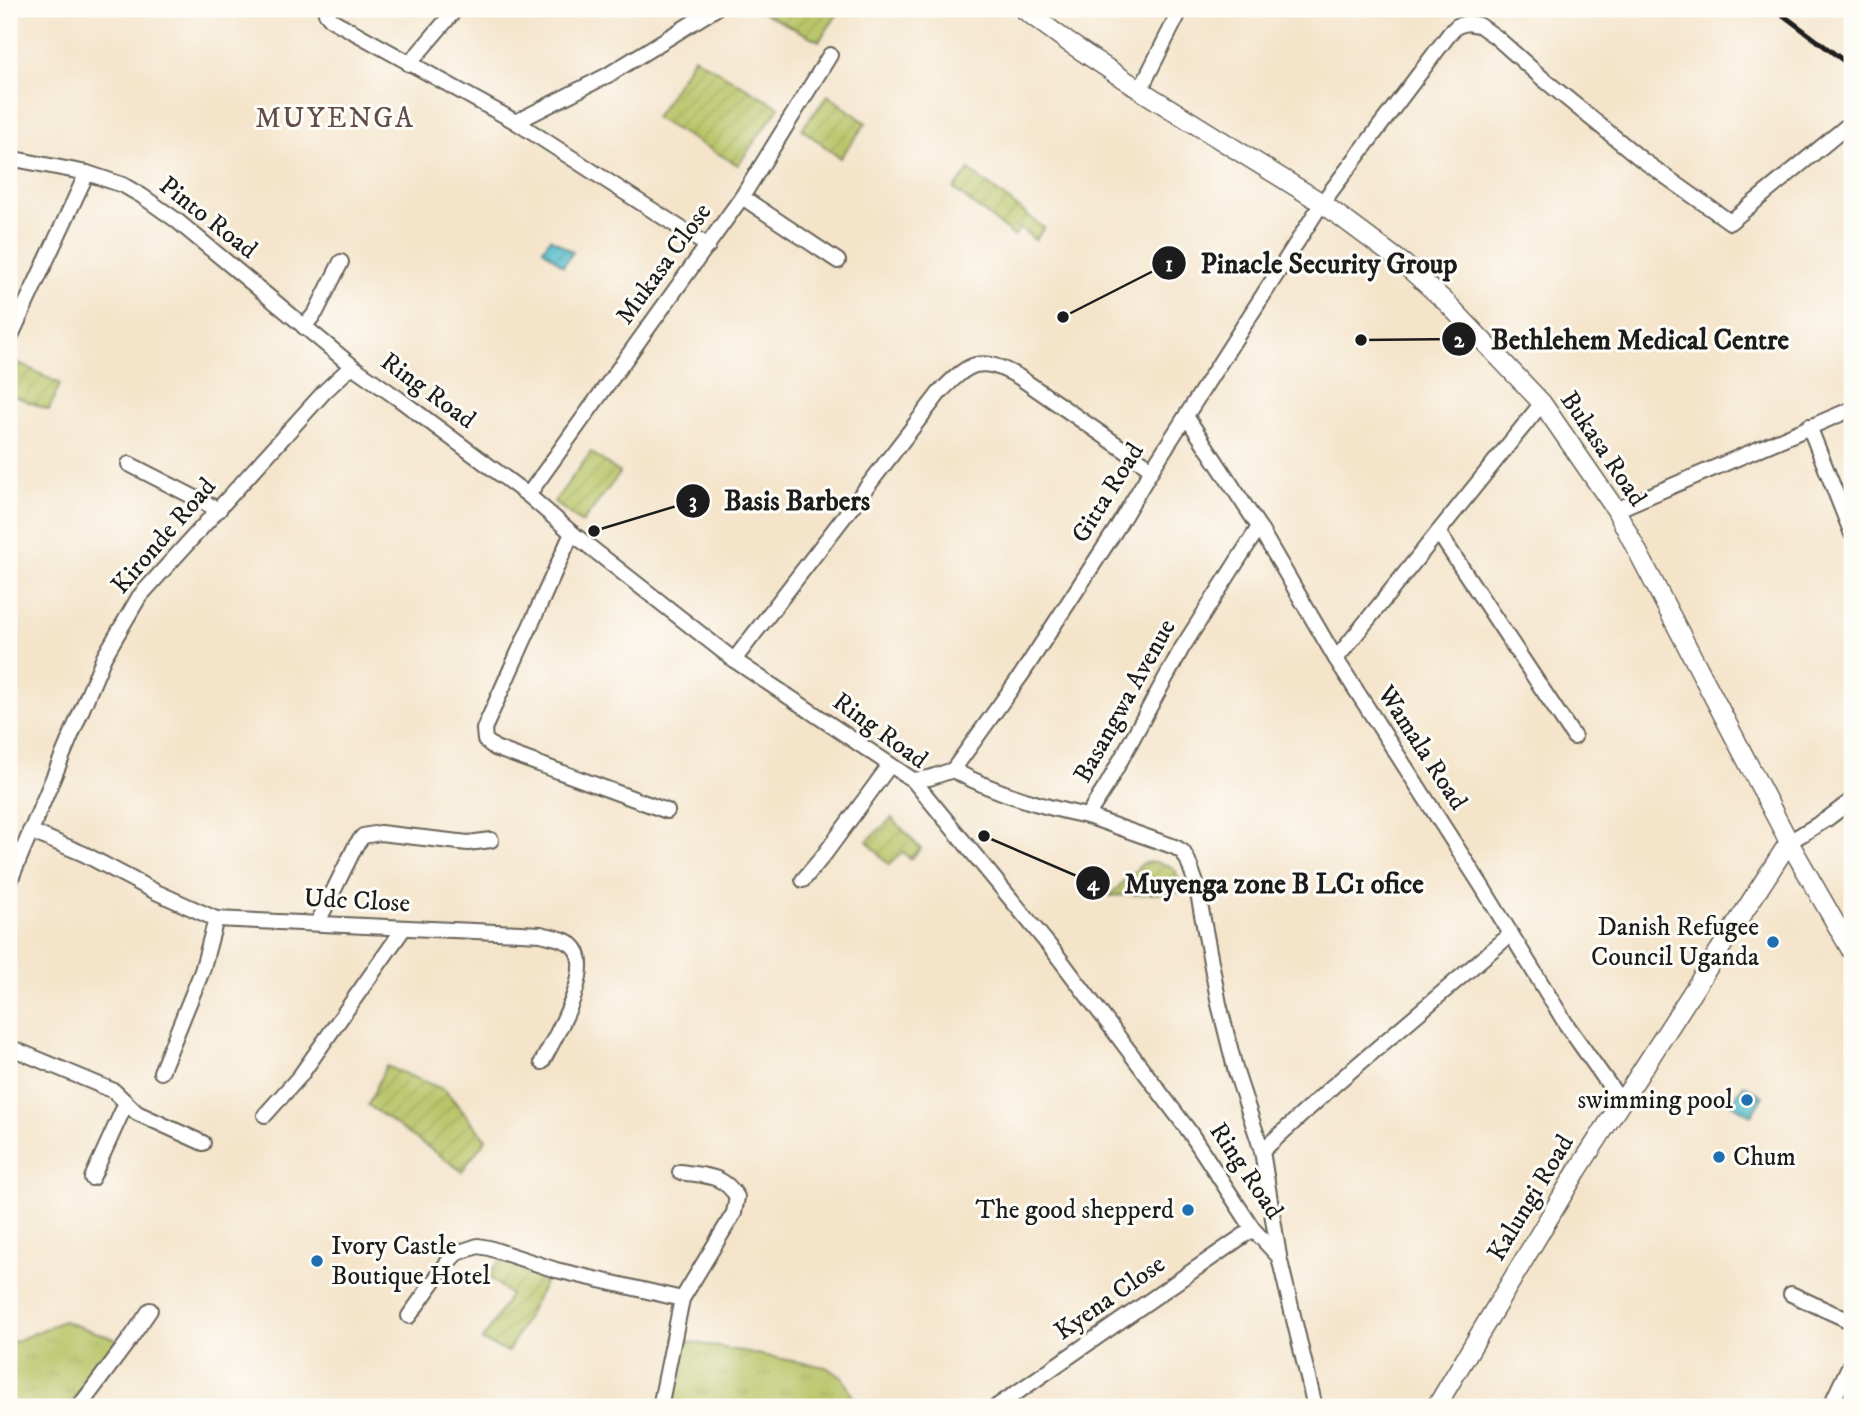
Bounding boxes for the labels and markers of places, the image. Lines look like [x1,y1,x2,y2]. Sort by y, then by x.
callout: Pinacle Security Group [1152,239,1472,288]
callout: Bethlehem Medical Centre [1442,315,1803,364]
callout: Basis Barbers [675,476,884,525]
callout: Muyenga zone B LC1 ofice [1075,858,1438,907]
place label: Danish Refugee Council Uganda [1591,911,1759,974]
marker: Danish Refugee Council Uganda [1765,934,1781,950]
place label: swimming pool [1577,1084,1733,1117]
marker: swimming pool [1739,1092,1755,1108]
place label: Chum [1733,1141,1796,1174]
marker: Chum [1711,1149,1727,1165]
place label: The good shepperd [975,1194,1174,1227]
marker: The good shepperd [1180,1202,1196,1218]
place label: Ivory Castle Boutique Hotel [331,1230,491,1293]
marker: Ivory Castle Boutique Hotel [309,1253,325,1269]

